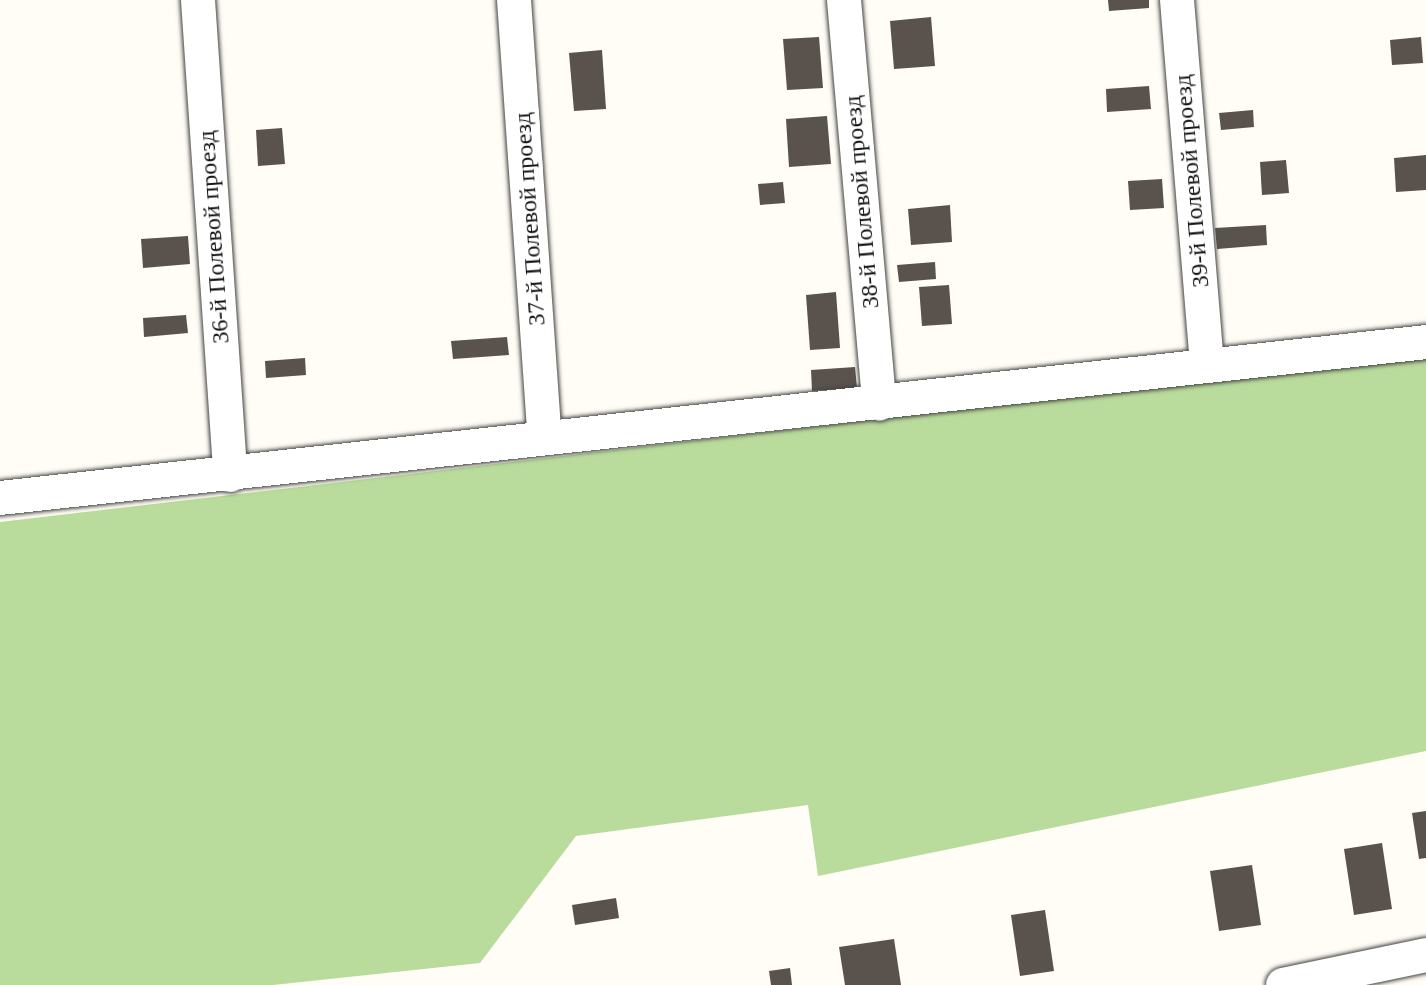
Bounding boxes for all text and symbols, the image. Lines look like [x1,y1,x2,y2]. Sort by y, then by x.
street label: 39-й Полевой проезд [1168,73,1216,289]
street label: 38-й Полевой проезд [838,94,886,310]
street label: 37-й Полевой проезд [508,111,552,327]
street label: 36-й Полевой проезд [192,129,236,345]

